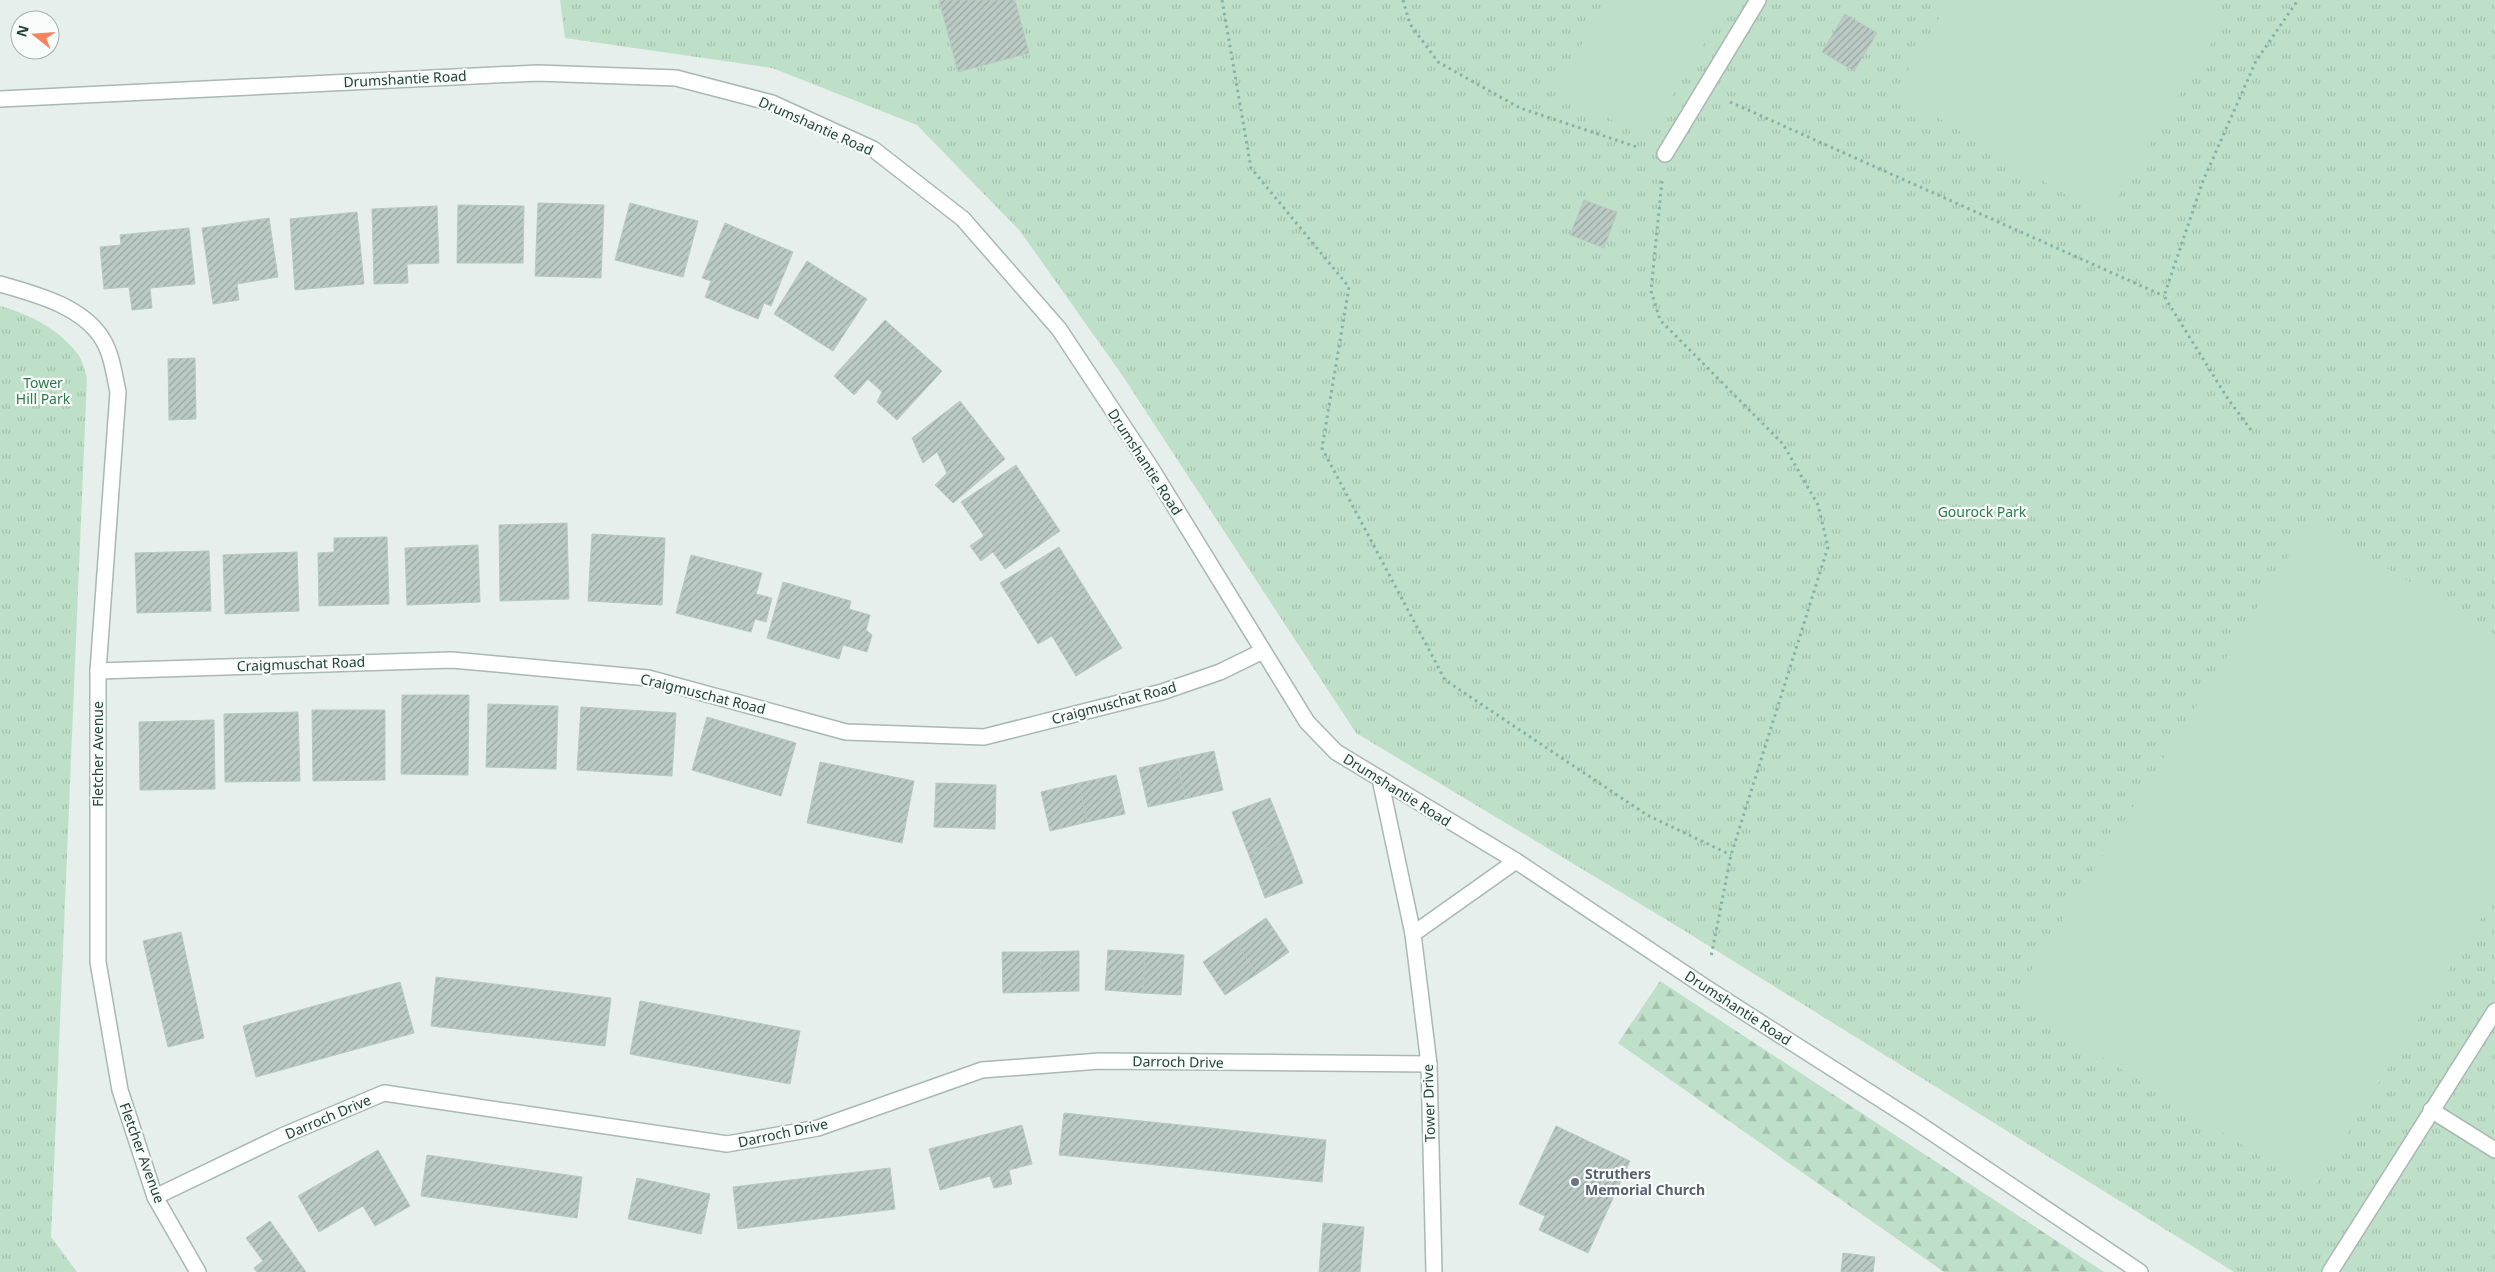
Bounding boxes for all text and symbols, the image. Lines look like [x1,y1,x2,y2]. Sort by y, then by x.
north arrow [10,10,60,60]
text: N [11,23,33,39]
street label: Drumshantie Road [343,66,467,91]
street label: Drumshantie Road [756,92,876,159]
park label: Tower Hill Park [16,373,71,408]
street label: Drumshantie Road [1104,405,1187,519]
park label: Gourock Park [1938,502,2027,521]
street label: Craigmuschat Road [236,652,365,675]
street label: Craigmuschat Road [639,669,768,718]
street label: Craigmuschat Road [1049,677,1178,728]
street label: Fletcher Avenue [88,701,107,807]
street label: Drumshantie Road [1340,749,1455,830]
street label: Drumshantie Road [1681,966,1795,1049]
street label: Darroch Drive [1132,1051,1224,1072]
street label: Tower Drive [1418,1064,1439,1142]
street label: Darroch Drive [282,1090,374,1143]
street label: Fletcher Avenue [115,1100,170,1206]
street label: Darroch Drive [736,1114,830,1151]
place label: Struthers Memorial Church [1585,1164,1705,1199]
marker: Struthers Memorial Church [1569,1176,1581,1188]

